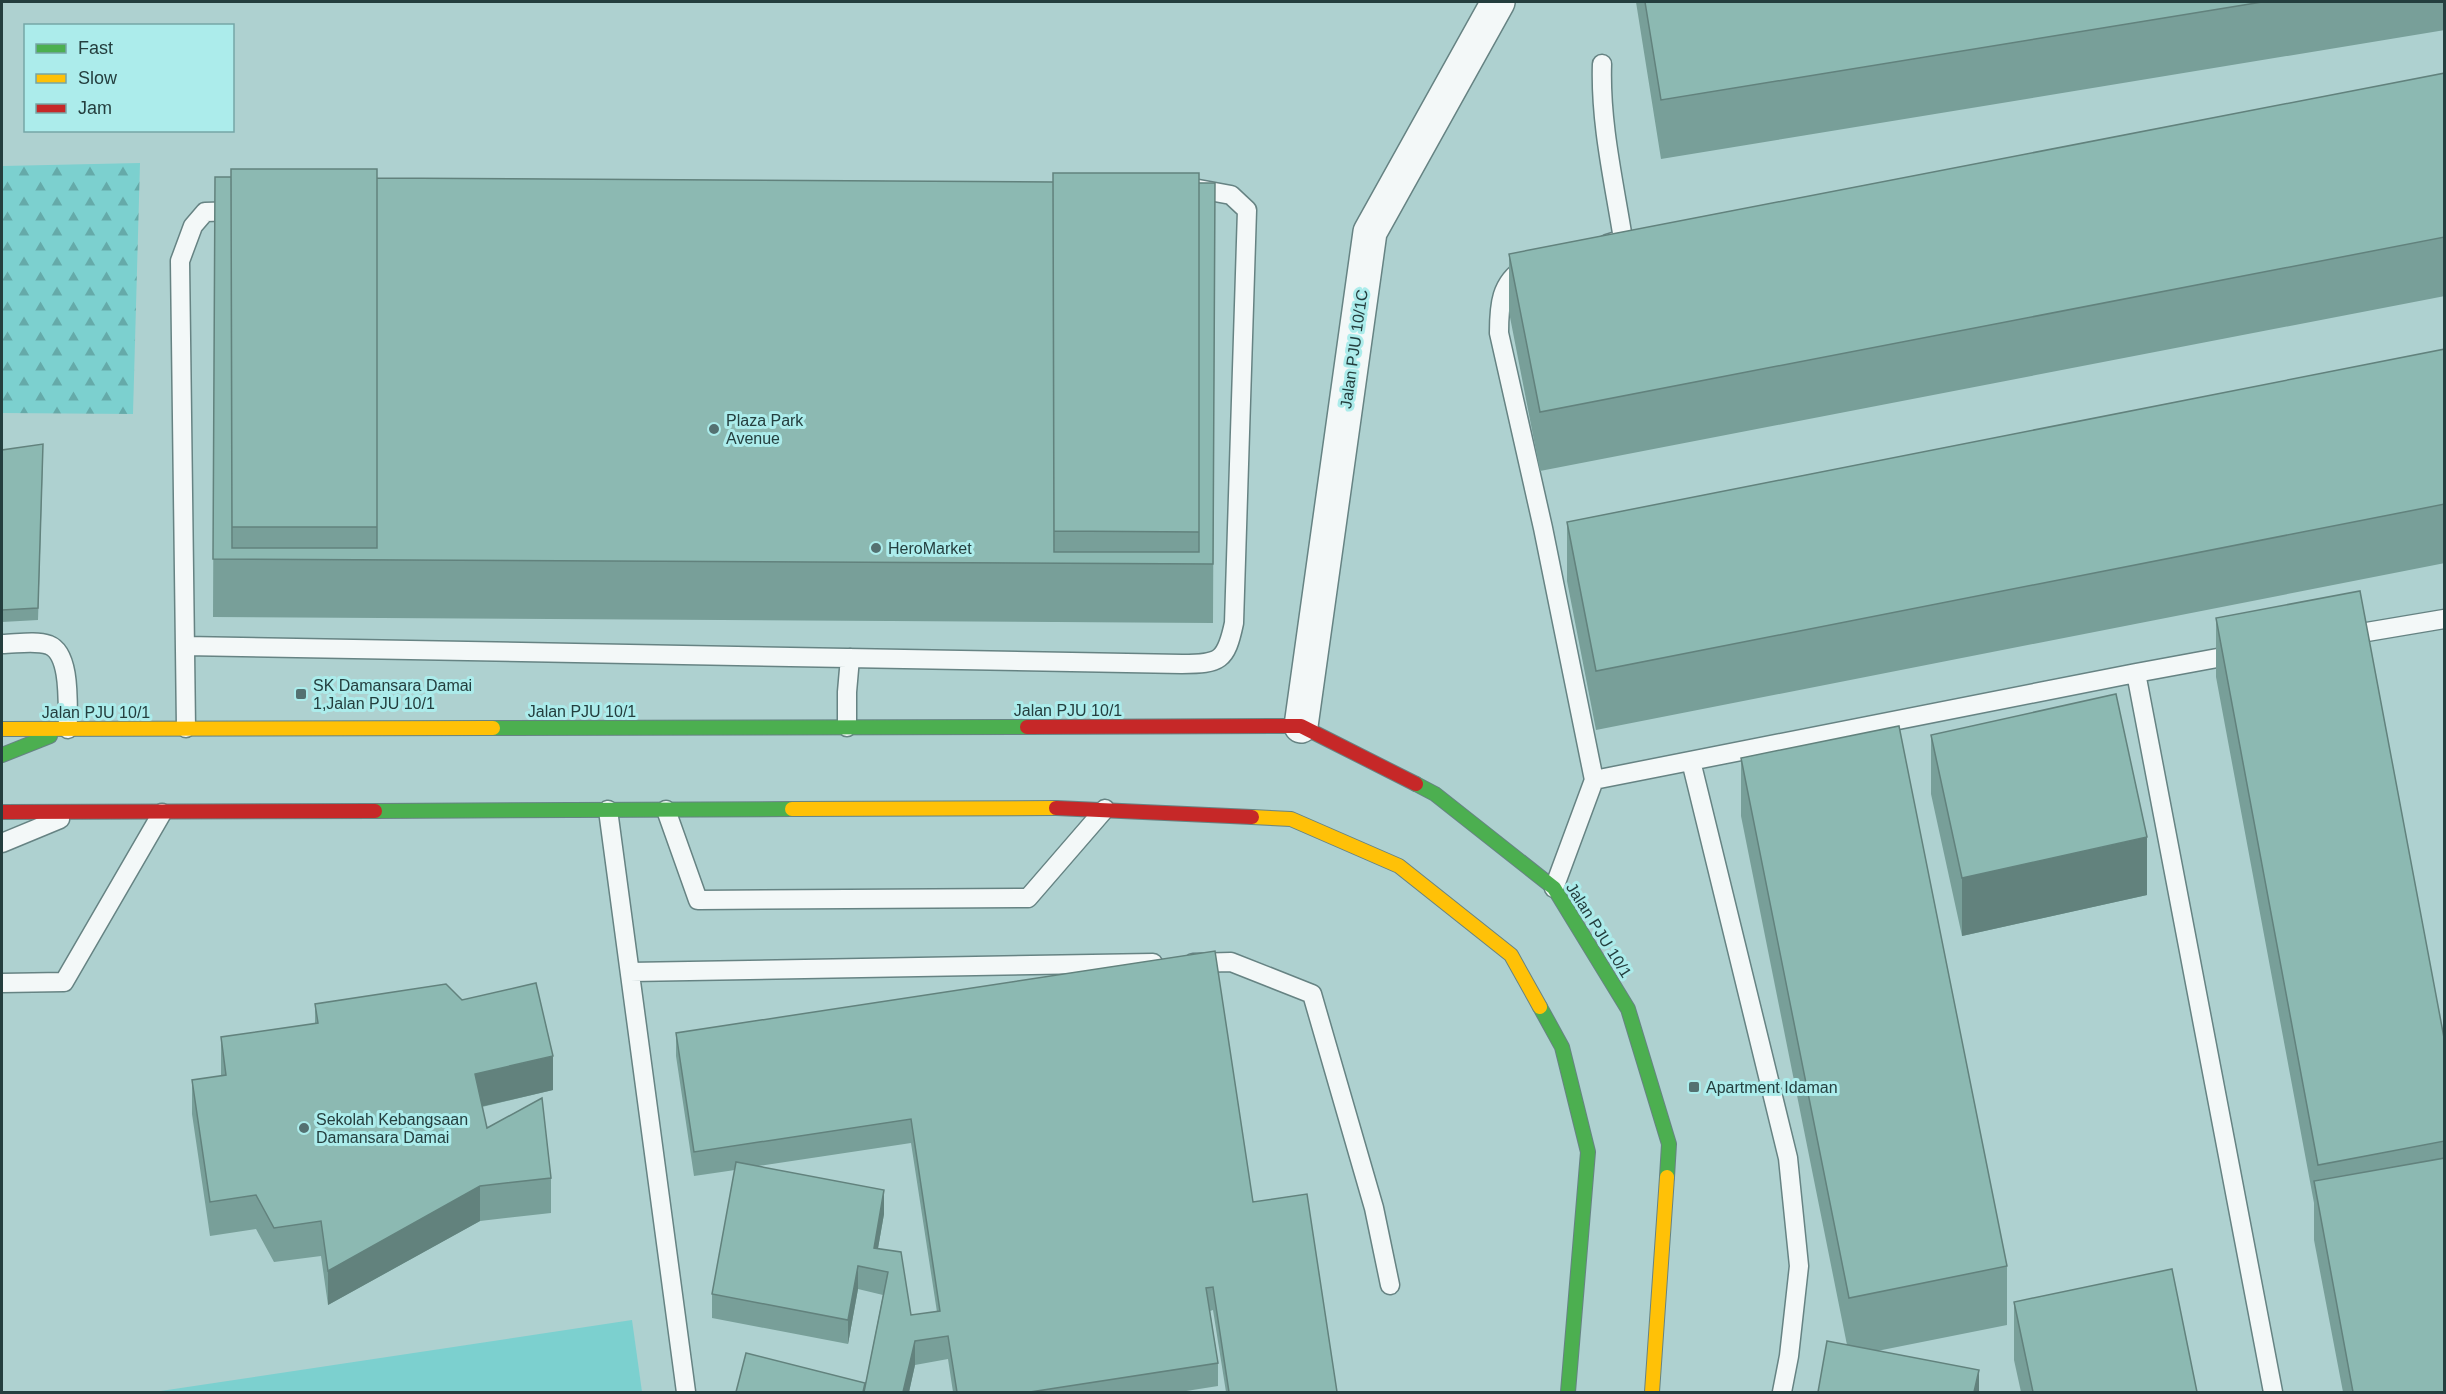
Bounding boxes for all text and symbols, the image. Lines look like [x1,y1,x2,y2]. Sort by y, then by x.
legend [24,24,234,132]
text: Fast [78,38,113,58]
text: Slow [78,68,118,88]
text: Jam [78,98,112,118]
street label: Jalan PJU 10/1C [1337,288,1371,410]
place label: Plaza Park Avenue [726,412,804,447]
marker: Plaza Park Avenue [707,422,721,436]
place label: HeroMarket [888,540,972,557]
marker: HeroMarket [869,541,883,555]
place label: SK Damansara Damai 1,Jalan PJU 10/1 [313,677,472,712]
marker: SK Damansara Damai 1,Jalan PJU 10/1 [294,687,308,701]
street label: Jalan PJU 10/1 [1014,702,1122,719]
street label: Jalan PJU 10/1 [528,703,636,720]
street label: Jalan PJU 10/1 [42,704,150,721]
street label: Jalan PJU 10/1 [1563,879,1635,981]
place label: Apartment Idaman [1706,1079,1838,1096]
marker: Apartment Idaman [1687,1080,1701,1094]
place label: Sekolah Kebangsaan Damansara Damai [316,1111,468,1146]
marker: Sekolah Kebangsaan Damansara Damai [297,1121,311,1135]

